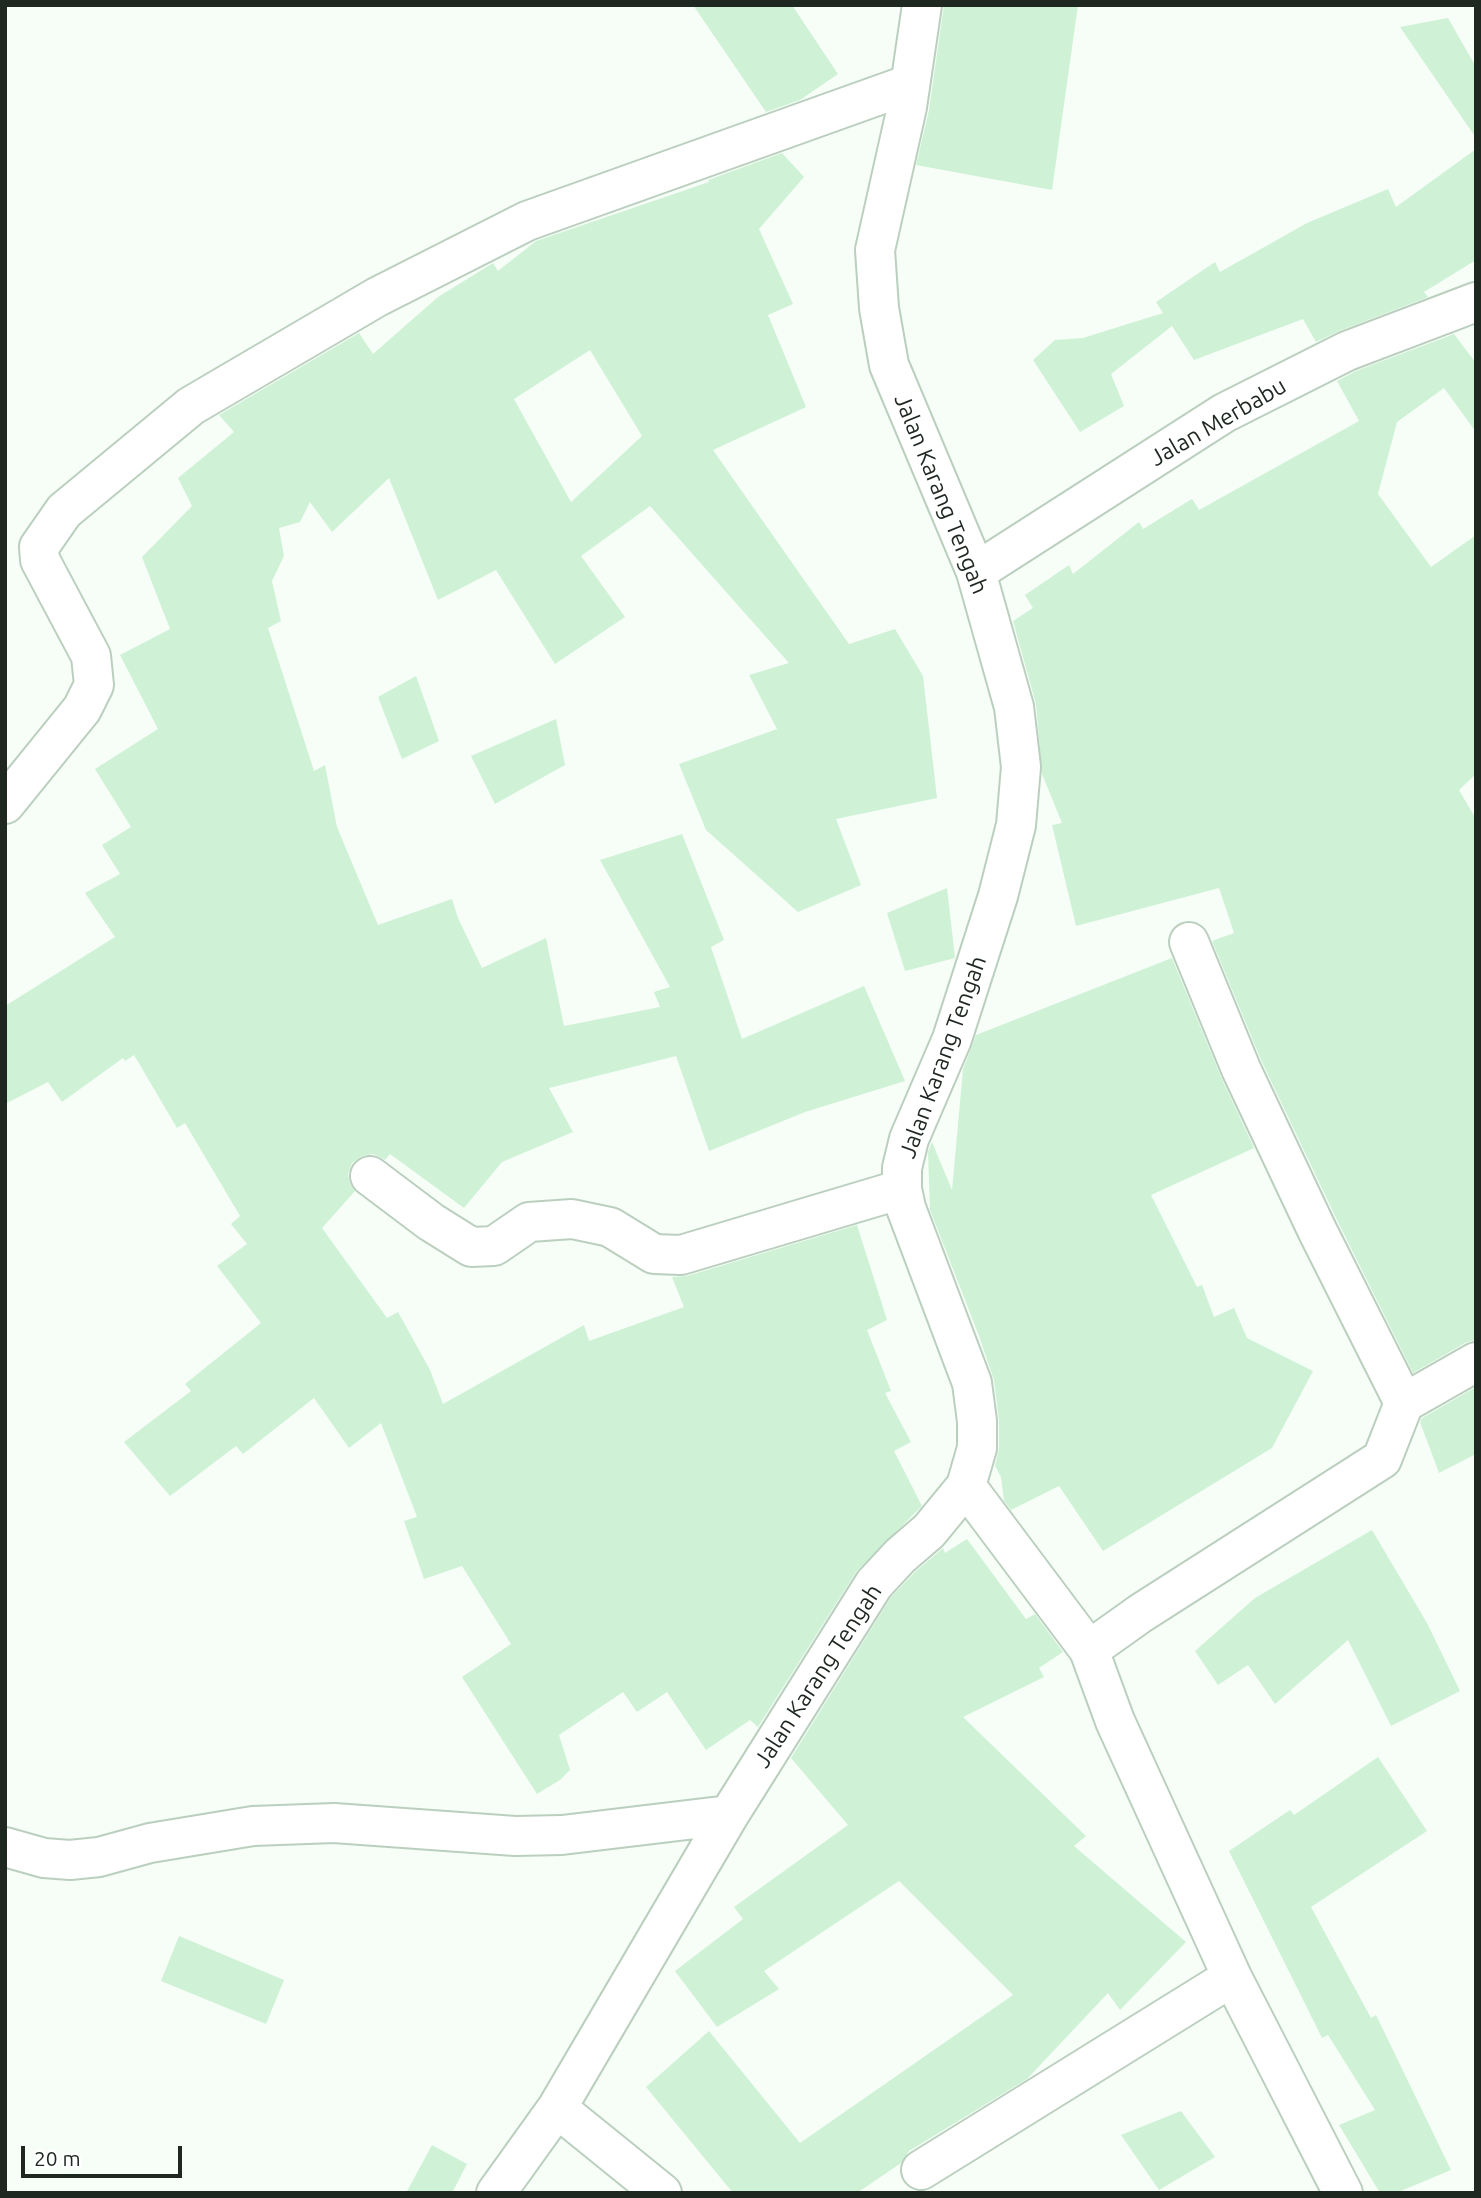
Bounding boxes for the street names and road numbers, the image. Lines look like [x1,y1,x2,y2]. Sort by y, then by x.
street label: Jalan Merbabu [1145,372,1291,472]
street label: Jalan Karang Tengah [888,390,994,598]
street label: Jalan Karang Tengah [894,952,992,1162]
street label: Jalan Karang Tengah [748,1579,888,1773]

